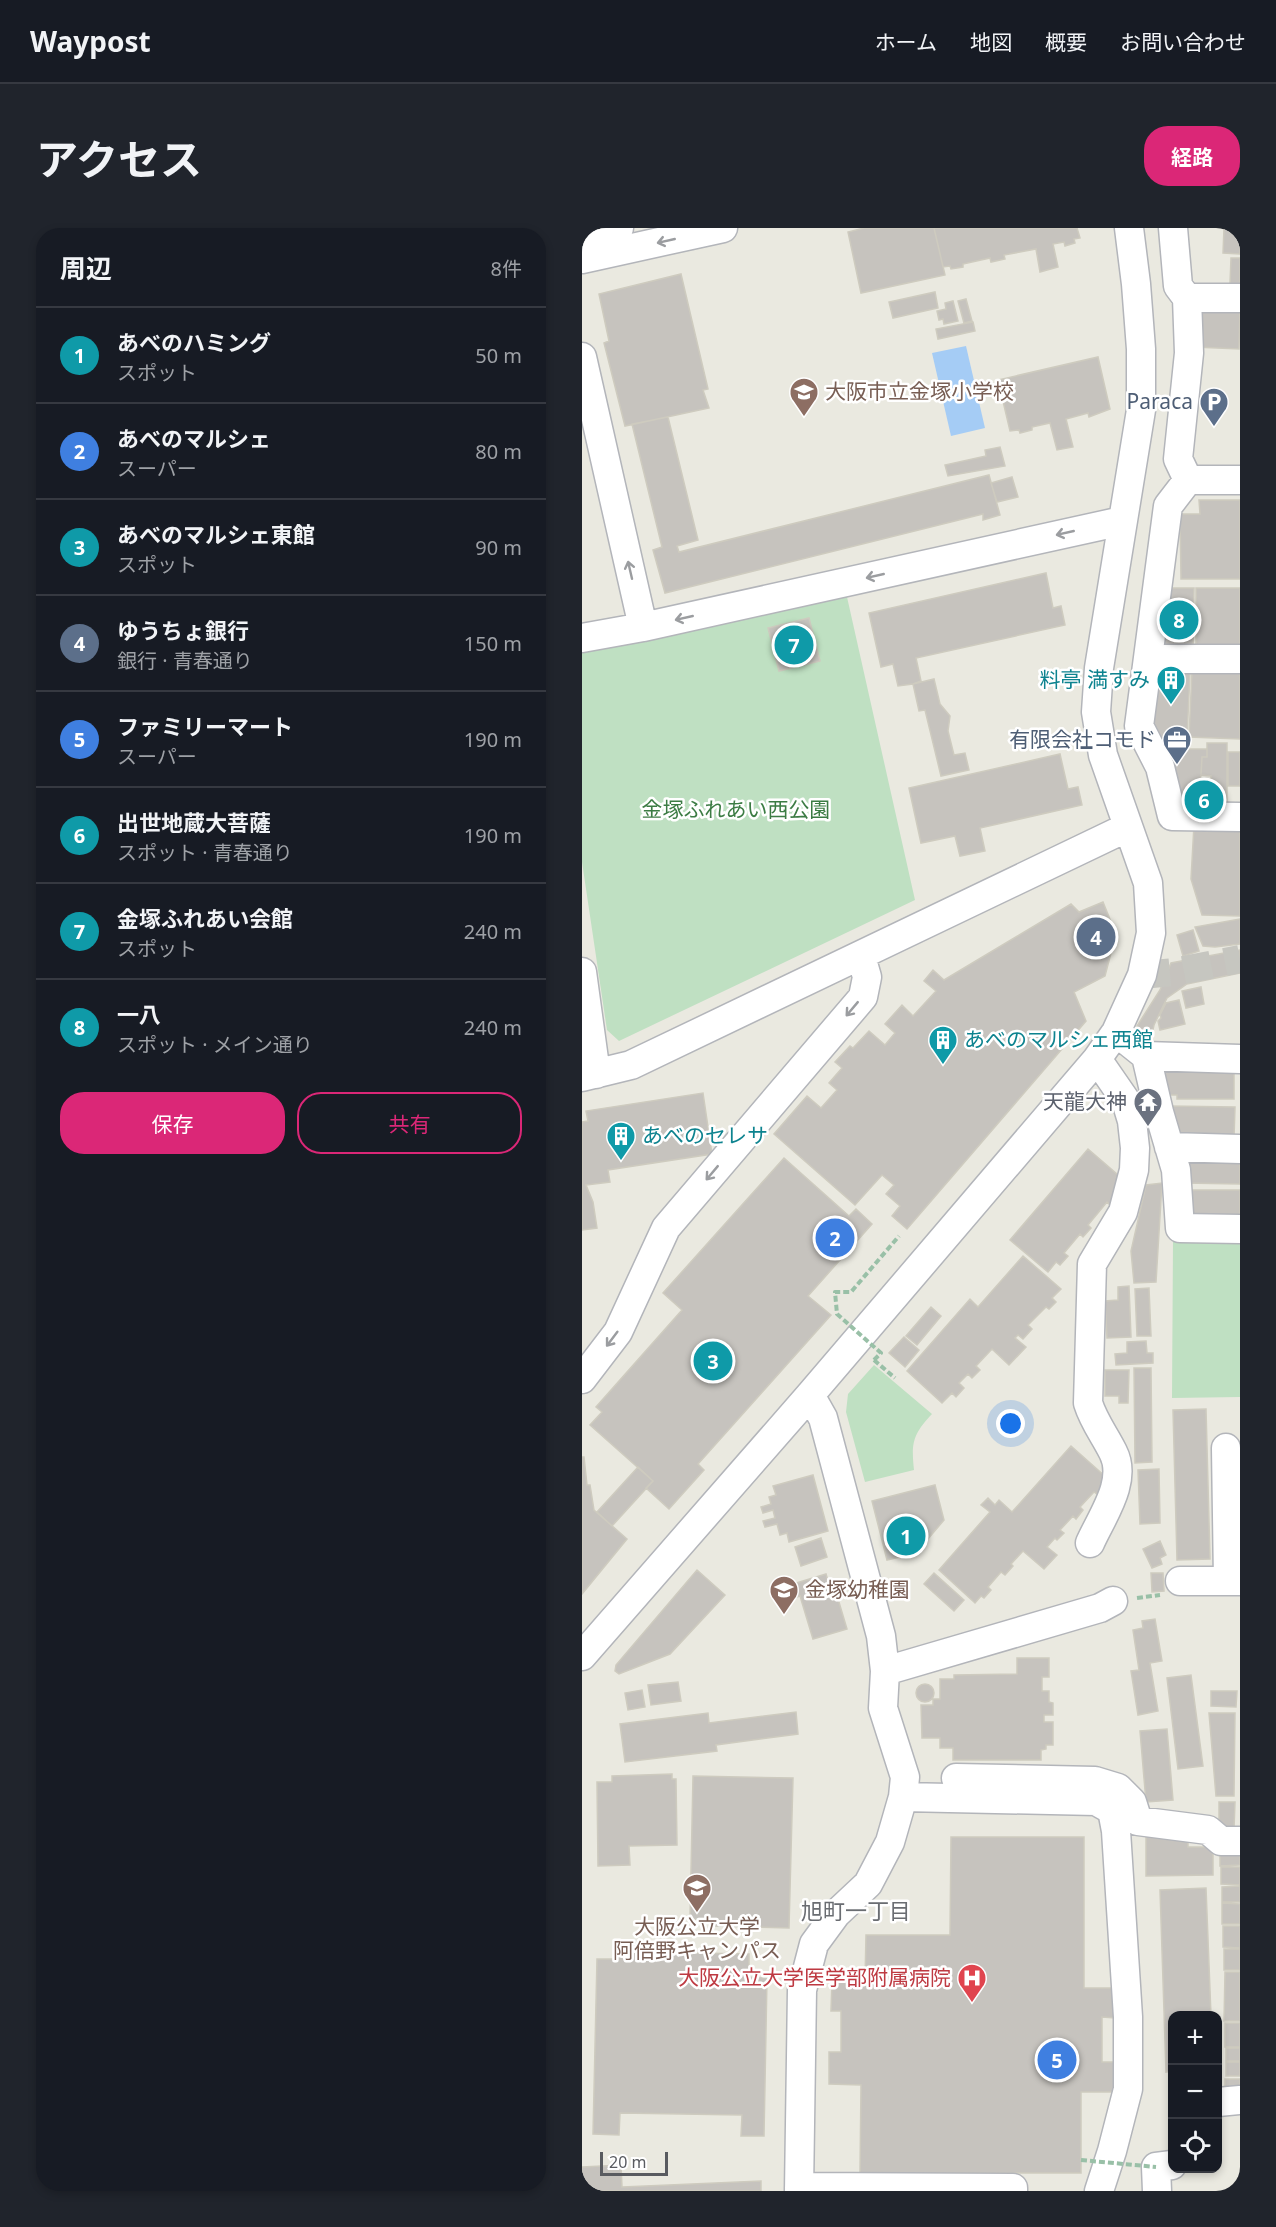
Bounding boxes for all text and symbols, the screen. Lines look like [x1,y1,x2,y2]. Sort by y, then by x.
text: Waypost [30,22,151,60]
text: ホーム [875,28,937,56]
text: 地図 [970,28,1012,56]
text: 概要 [1045,28,1087,56]
text: お問い合わせ [1120,28,1246,56]
button: 経路 [1144,126,1240,186]
text: アクセス [36,130,202,187]
one-way arrow [657,235,676,247]
text: 周辺 [60,250,112,286]
text: 8件 [491,255,522,282]
text: あべのハミング [117,327,271,357]
text: 1 [74,342,85,369]
text: 50 m [475,342,522,369]
text: スポット [117,359,197,386]
school or university icon: 大阪市立金塚小学校 [788,376,820,418]
place label: 大阪市立金塚小学校 [825,377,1014,405]
parking icon: Paraca [1198,386,1230,428]
place label: Paraca [1127,387,1193,415]
text: あべのマルシェ [117,423,271,453]
text: 2 [74,438,85,465]
text: 80 m [475,438,522,465]
text: スーパー [117,455,197,482]
text: あべのマルシェ東館 [117,519,315,549]
one-way arrow [1056,528,1075,540]
text: 3 [74,534,85,561]
text: 90 m [475,534,522,561]
text: スポット [117,551,197,578]
one-way arrow [624,561,635,581]
one-way arrow [865,571,885,582]
pin: 8 [1160,598,1198,642]
one-way arrow [675,613,694,625]
text: ゆうちょ銀行 [117,615,249,645]
pin: 7 [774,622,814,668]
text: 4 [74,630,85,657]
text: 150 m [464,630,522,657]
text: 銀行 · 青春通り [117,647,253,674]
building icon: 料亭 満すみ [1155,664,1187,706]
place label: 料亭 満すみ [1040,665,1150,693]
text: ファミリーマート [117,711,293,741]
office icon: 有限会社コモド [1161,724,1193,766]
place label: 有限会社コモド [1009,725,1156,753]
text: 5 [74,726,85,753]
text: 190 m [464,726,522,753]
text: スーパー [117,743,197,770]
pin: 6 [1184,778,1224,822]
park label: 金塚ふれあい西公園 [642,795,831,823]
text: 出世地蔵大菩薩 [117,807,271,837]
text: 6 [74,822,85,849]
text: 190 m [464,822,522,849]
text: スポット · 青春通り [117,839,293,866]
text: 金塚ふれあい会館 [117,903,293,933]
pin: 4 [1076,914,1116,960]
text: 7 [74,918,85,945]
text: 240 m [464,918,522,945]
text: スポット [117,935,197,962]
text: 一八 [117,999,161,1029]
one-way arrow [846,1001,859,1017]
text: 8 [74,1014,85,1041]
text: 240 m [464,1014,522,1041]
building icon: あべのマルシェ西館 [927,1024,959,1066]
place label: あべのマルシェ西館 [964,1025,1153,1053]
text: スポット · メイン通り [117,1031,313,1058]
temple icon: 天龍大神 [1132,1086,1164,1128]
place label: 天龍大神 [1043,1087,1127,1115]
button: 保存 [60,1092,285,1154]
button: 共有 [297,1092,522,1154]
building icon: あべのセレサ [605,1120,637,1162]
place label: あべのセレサ [642,1121,768,1149]
one-way arrow [705,1165,719,1180]
pin: 2 [816,1216,854,1260]
one-way arrow [606,1331,619,1347]
pin: 3 [694,1338,732,1384]
your location [996,1409,1025,1438]
pin: 1 [886,1514,926,1558]
school or university icon: 金塚幼稚園 [768,1574,800,1616]
place label: 金塚幼稚園 [805,1575,910,1603]
school or university icon: 大阪公立大学 阿倍野キャンパス [681,1872,713,1914]
district label: 旭町一丁目 [801,1895,911,1925]
place label: 大阪公立大学 阿倍野キャンパス [613,1912,781,1964]
hospital icon: 大阪公立大学医学部附属病院 [956,1962,988,2004]
place label: 大阪公立大学医学部附属病院 [678,1963,951,1991]
map controls [1168,2011,1222,2173]
button: + [1168,2011,1222,2065]
pin: 5 [1038,2038,1076,2082]
button: − [1168,2065,1222,2119]
button: locate [1168,2119,1222,2173]
scale bar [600,2149,668,2176]
text: 20 m [609,2151,646,2173]

